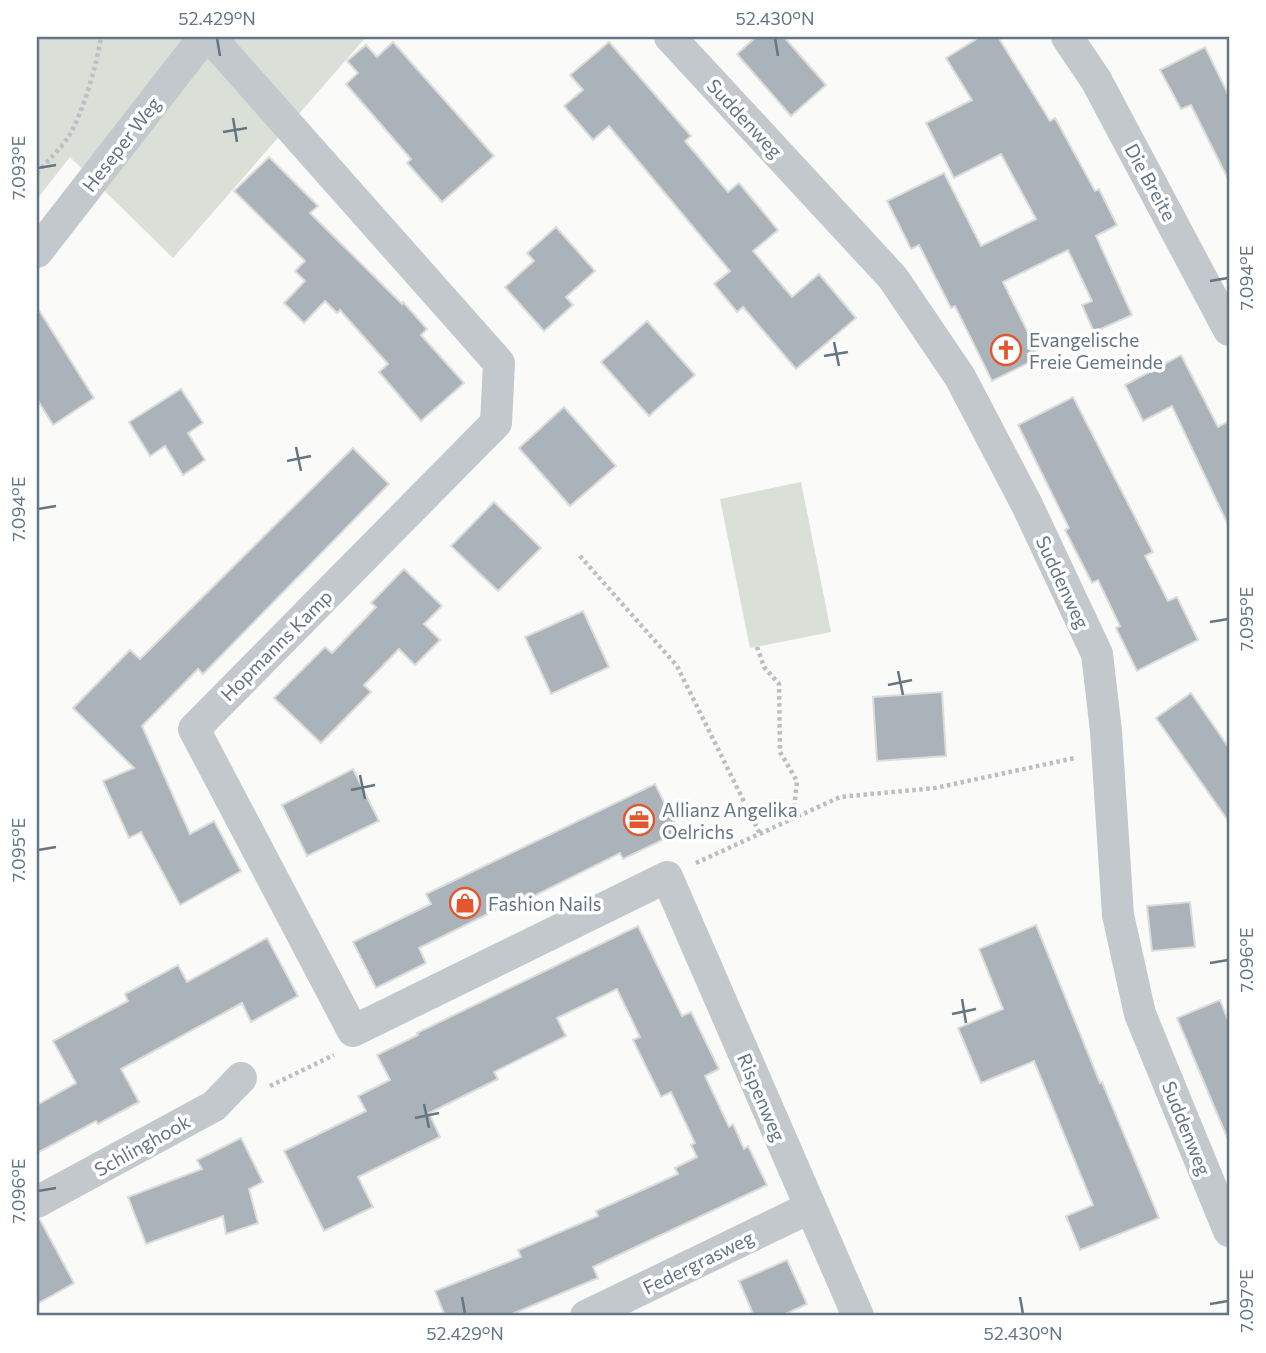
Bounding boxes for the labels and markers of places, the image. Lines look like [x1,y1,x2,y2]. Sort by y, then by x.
place label: Evangelische Freie Gemeinde [1029,328,1163,373]
church icon: Evangelische Freie Gemeinde [989,333,1023,367]
place label: Allianz Angelika Oelrichs [662,798,798,843]
office icon: Allianz Angelika Oelrichs [622,803,656,837]
shop icon: Fashion Nails [448,886,482,920]
place label: Fashion Nails [488,892,601,915]

